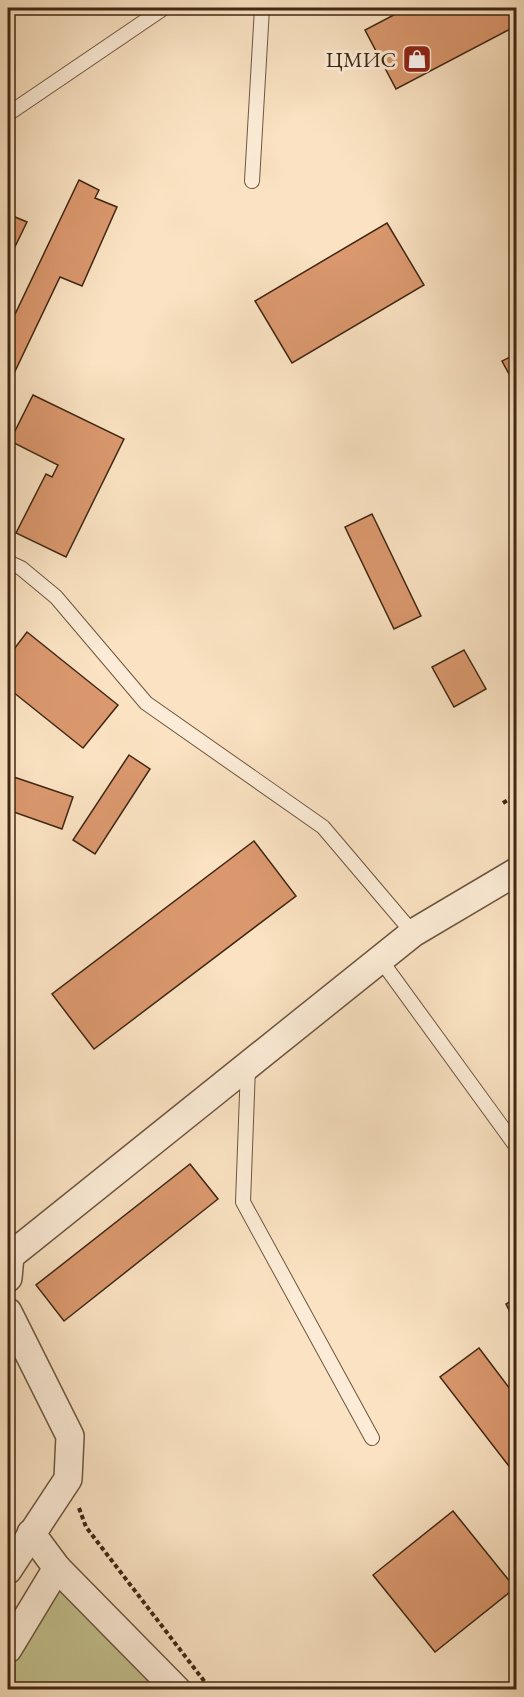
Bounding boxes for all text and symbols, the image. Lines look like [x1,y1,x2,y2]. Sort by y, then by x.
shop icon: ЦМИС [401,43,433,75]
place label: ЦМИС [326,45,396,74]

